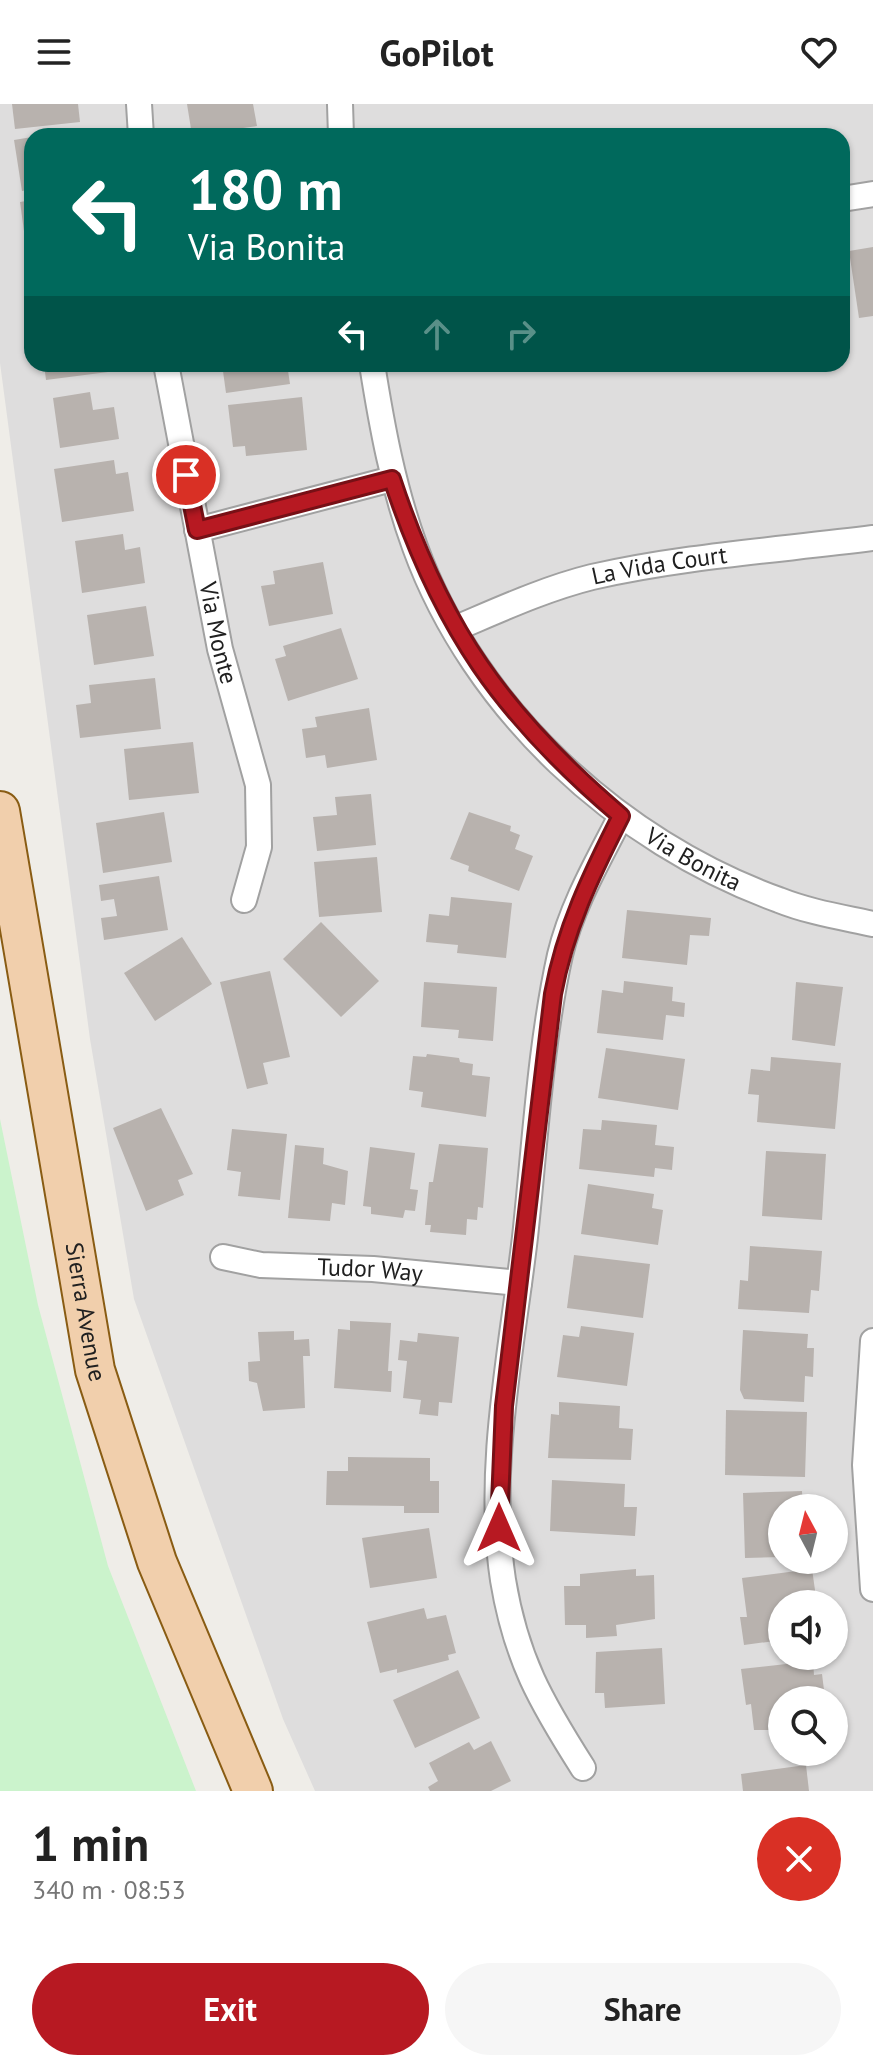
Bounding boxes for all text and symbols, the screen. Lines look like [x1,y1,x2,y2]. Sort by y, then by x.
text: GoPilot [379,29,494,76]
icon: menu [32,30,76,74]
icon: heart [797,30,841,74]
text: 180 m [188,153,343,225]
icon: left [56,160,160,264]
text: Via Bonita [188,223,345,270]
icon: left [331,312,375,356]
icon: ahead [415,312,459,356]
icon: right [499,312,543,356]
pin [152,441,220,509]
icon: arrive [164,453,208,497]
street label: La Vida Court [589,539,729,592]
street label: Via Monte [192,578,245,687]
street label: Via Bonita [639,820,746,898]
street label: Sierra Avenue [59,1240,114,1385]
street label: Tudor Way [317,1251,424,1289]
position arrow [457,1486,541,1570]
north arrow [768,1494,848,1574]
map controls [768,1494,848,1766]
button: sound [768,1590,848,1670]
button: search [768,1686,848,1766]
text: 1 min [32,1812,149,1874]
button: close [757,1817,841,1901]
text: 340 m · 08:53 [32,1873,186,1906]
button: Exit [32,1963,429,2055]
button: Share [445,1963,841,2055]

